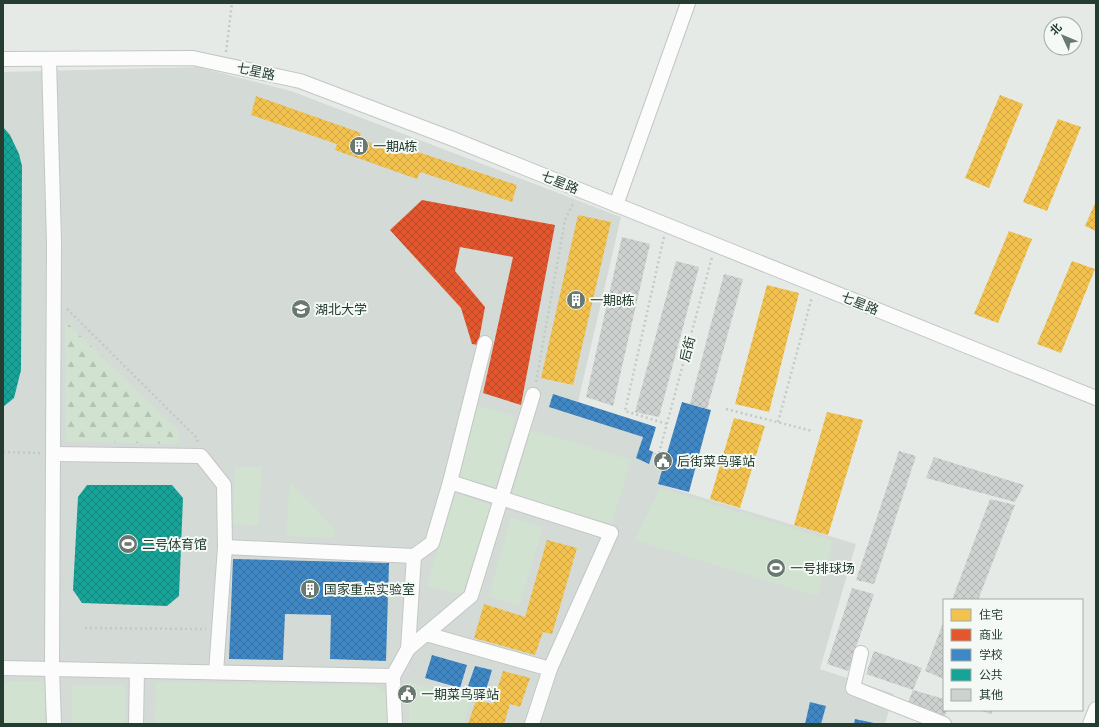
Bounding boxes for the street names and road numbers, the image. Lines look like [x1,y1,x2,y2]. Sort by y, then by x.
street label: 七星路 [235,60,277,84]
street label: 七星路 [539,168,581,198]
street label: 七星路 [839,289,881,319]
street label: 后街 [677,335,699,364]

